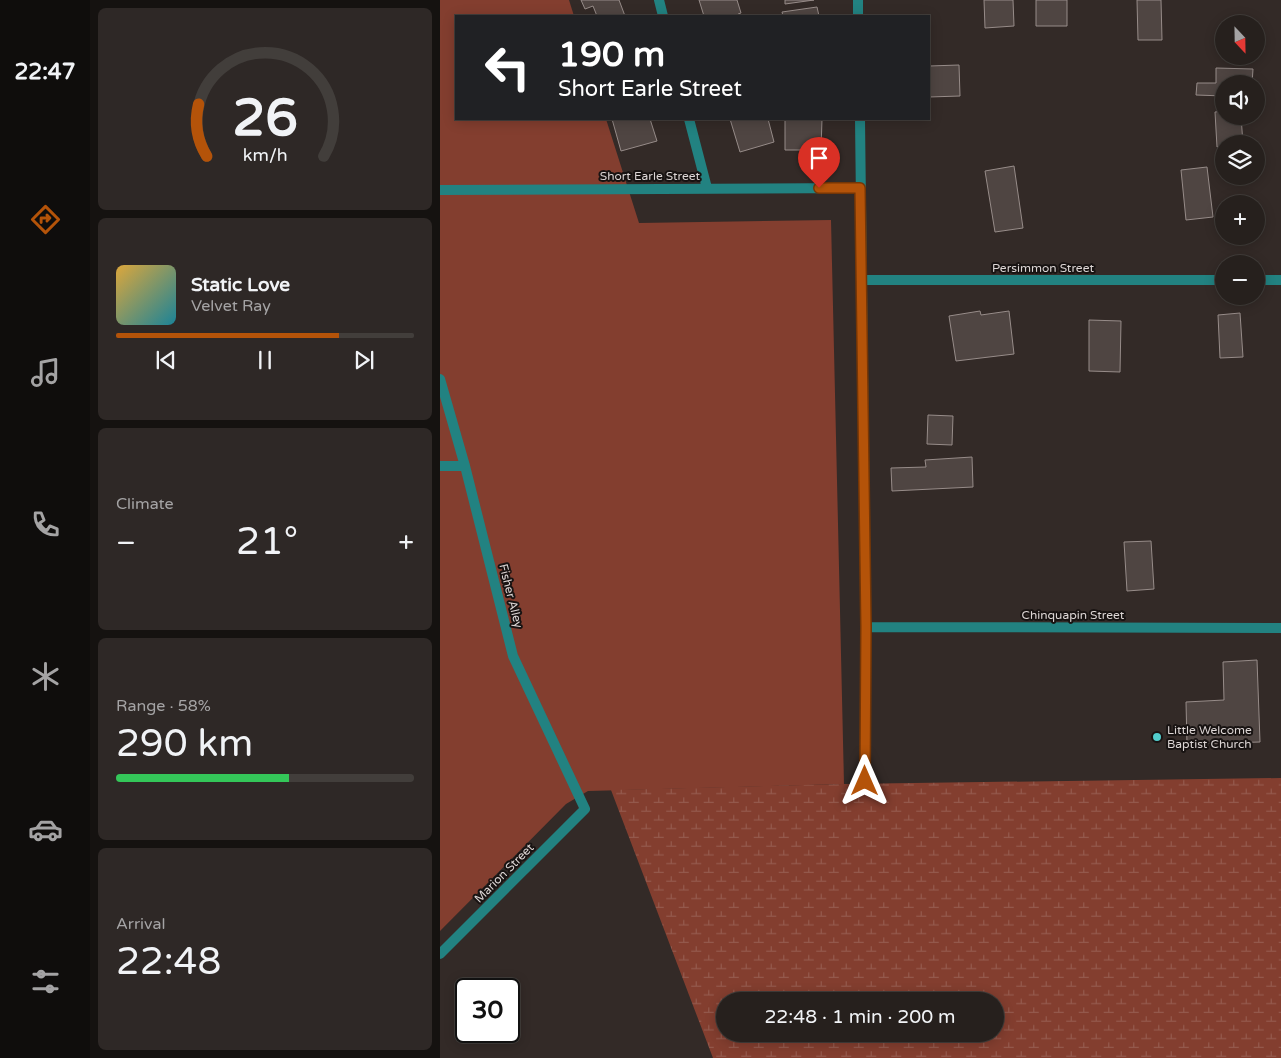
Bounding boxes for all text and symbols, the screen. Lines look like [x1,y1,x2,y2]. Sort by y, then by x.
north arrow [1215,15,1265,65]
map controls [1215,15,1265,305]
text: 190 m [558,34,665,76]
icon: left [475,35,540,100]
text: 22:47 [15,59,75,85]
button: sound [1215,75,1265,125]
text: Short Earle Street [558,76,742,102]
text: 26 [232,87,298,150]
button: layers [1215,135,1265,185]
pin [798,137,840,188]
icon: arrive [805,144,833,172]
text: km/h [243,145,287,166]
street label: Short Earle Street [600,169,701,183]
button: + [1215,195,1265,245]
icon: directions [28,202,63,237]
button: − [1215,255,1265,305]
street label: Persimmon Street [992,261,1094,275]
text: Static Love [191,274,290,296]
text: Velvet Ray [191,296,271,316]
icon: previous [152,346,180,374]
icon: pause [251,346,279,374]
icon: next [350,346,378,374]
icon: music [28,355,63,390]
text: Climate [116,494,174,514]
icon: phone [28,507,63,542]
text: 21° [236,519,298,565]
text: − [116,526,136,560]
text: + [398,526,414,560]
street label: Fisher Alley [496,562,526,630]
street label: Chinquapin Street [1022,608,1125,622]
icon: climate [28,659,63,694]
text: Range · 58% [116,696,211,716]
text: 290 km [116,721,253,767]
place label: Little Welcome Baptist Church [1167,723,1252,751]
marker: Little Welcome Baptist Church [1151,731,1163,743]
position arrow [838,754,890,806]
icon: car [28,812,63,847]
street label: Marion Street [471,840,537,906]
text: Arrival [116,914,165,934]
text: 22:48 [116,939,221,985]
icon: filters [28,964,63,999]
speed limit sign: 30 [455,978,520,1043]
text: 22:48 · 1 min · 200 m [764,1006,956,1028]

